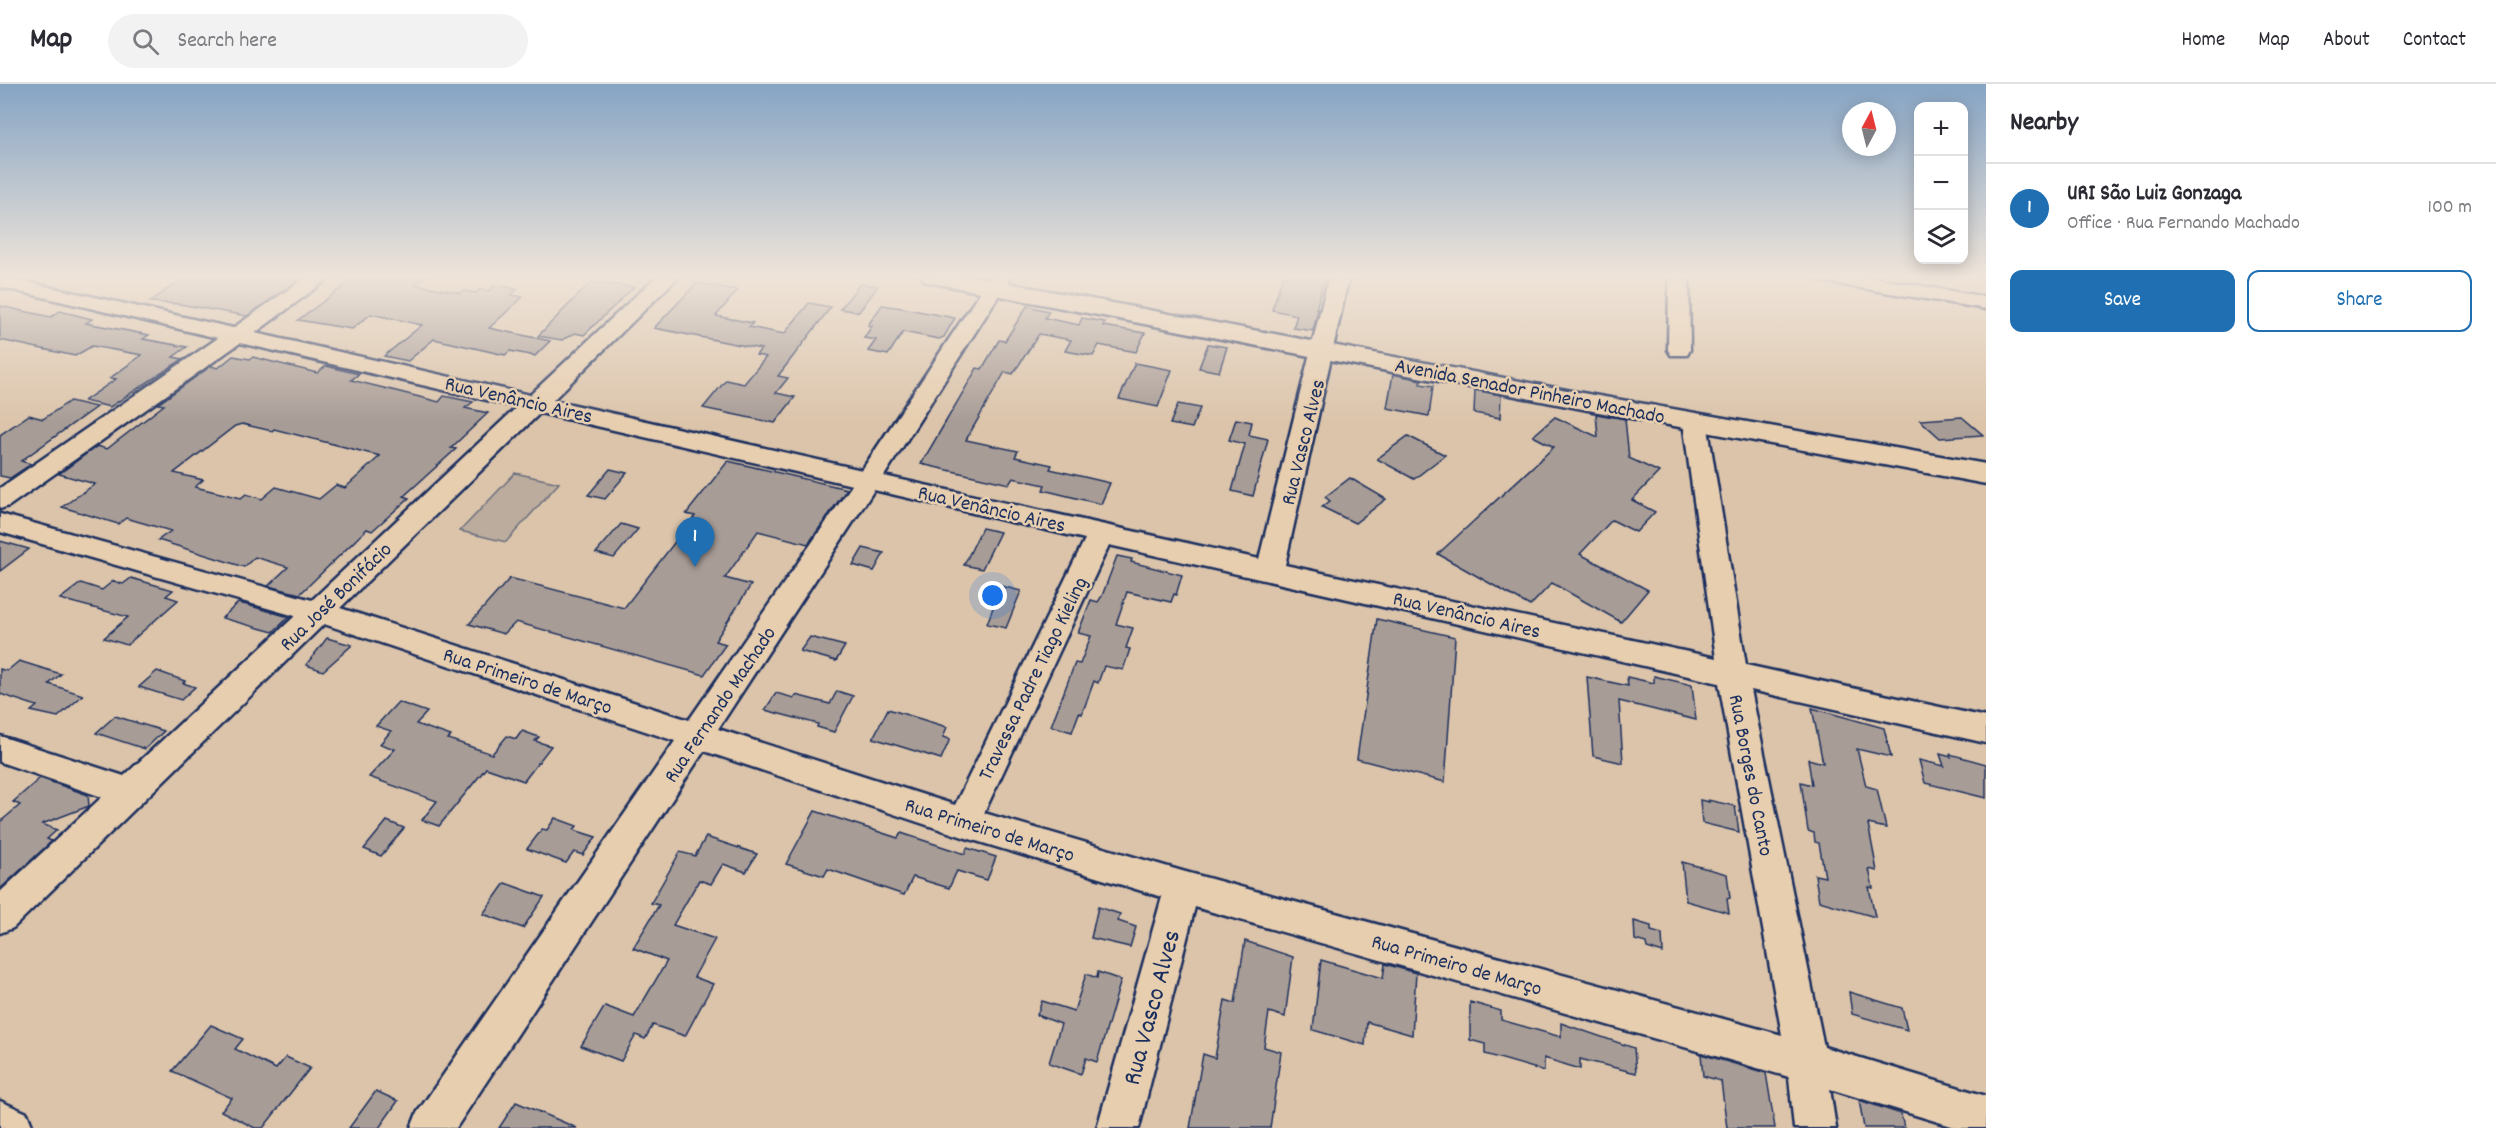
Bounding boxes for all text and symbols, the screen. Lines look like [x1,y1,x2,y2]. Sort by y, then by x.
search box [108,14,528,68]
text: Map [30,21,72,61]
icon: search [129,25,162,58]
text: Search here [177,26,277,57]
text: Home [2181,26,2225,56]
text: Map [2258,26,2290,56]
text: About [2323,26,2370,56]
text: Contact [2403,26,2466,56]
north arrow [1842,102,1896,156]
map controls [1914,102,1968,264]
button: + [1914,102,1968,156]
text: Nearby [2010,105,2078,142]
button: − [1914,156,1968,210]
text: URI São Luiz Gonzaga [2067,179,2241,210]
text: 1 [2027,194,2032,222]
text: 100 m [2428,194,2472,222]
button: layers [1914,210,1968,264]
text: Office · Rua Fernando Machado [2067,210,2300,238]
button: Save [2010,270,2235,332]
button: Share [2247,270,2472,332]
street label: Avenida Senador Pinheiro Machado [1392,352,1667,434]
street label: Rua Venâncio Aires [441,370,595,433]
street label: Rua Vasco Alves [1275,377,1335,509]
street label: Rua Venâncio Aires [914,479,1068,542]
pin: 1 [676,518,714,567]
street label: Rua José Bonifácio [274,537,400,660]
street label: Travessa Padre Tiago Kieling [972,572,1097,786]
your location [978,581,1007,610]
street label: Rua Venâncio Aires [1389,585,1543,648]
street label: Rua Fernando Machado [658,621,785,790]
street label: Rua Primeiro de Março [439,641,615,724]
street label: Rua Borges do Canto [1719,692,1779,859]
street label: Rua Primeiro de Março [900,792,1078,872]
street label: Rua Vasco Alves [1115,926,1192,1090]
street label: Rua Primeiro de Março [1367,928,1545,1006]

